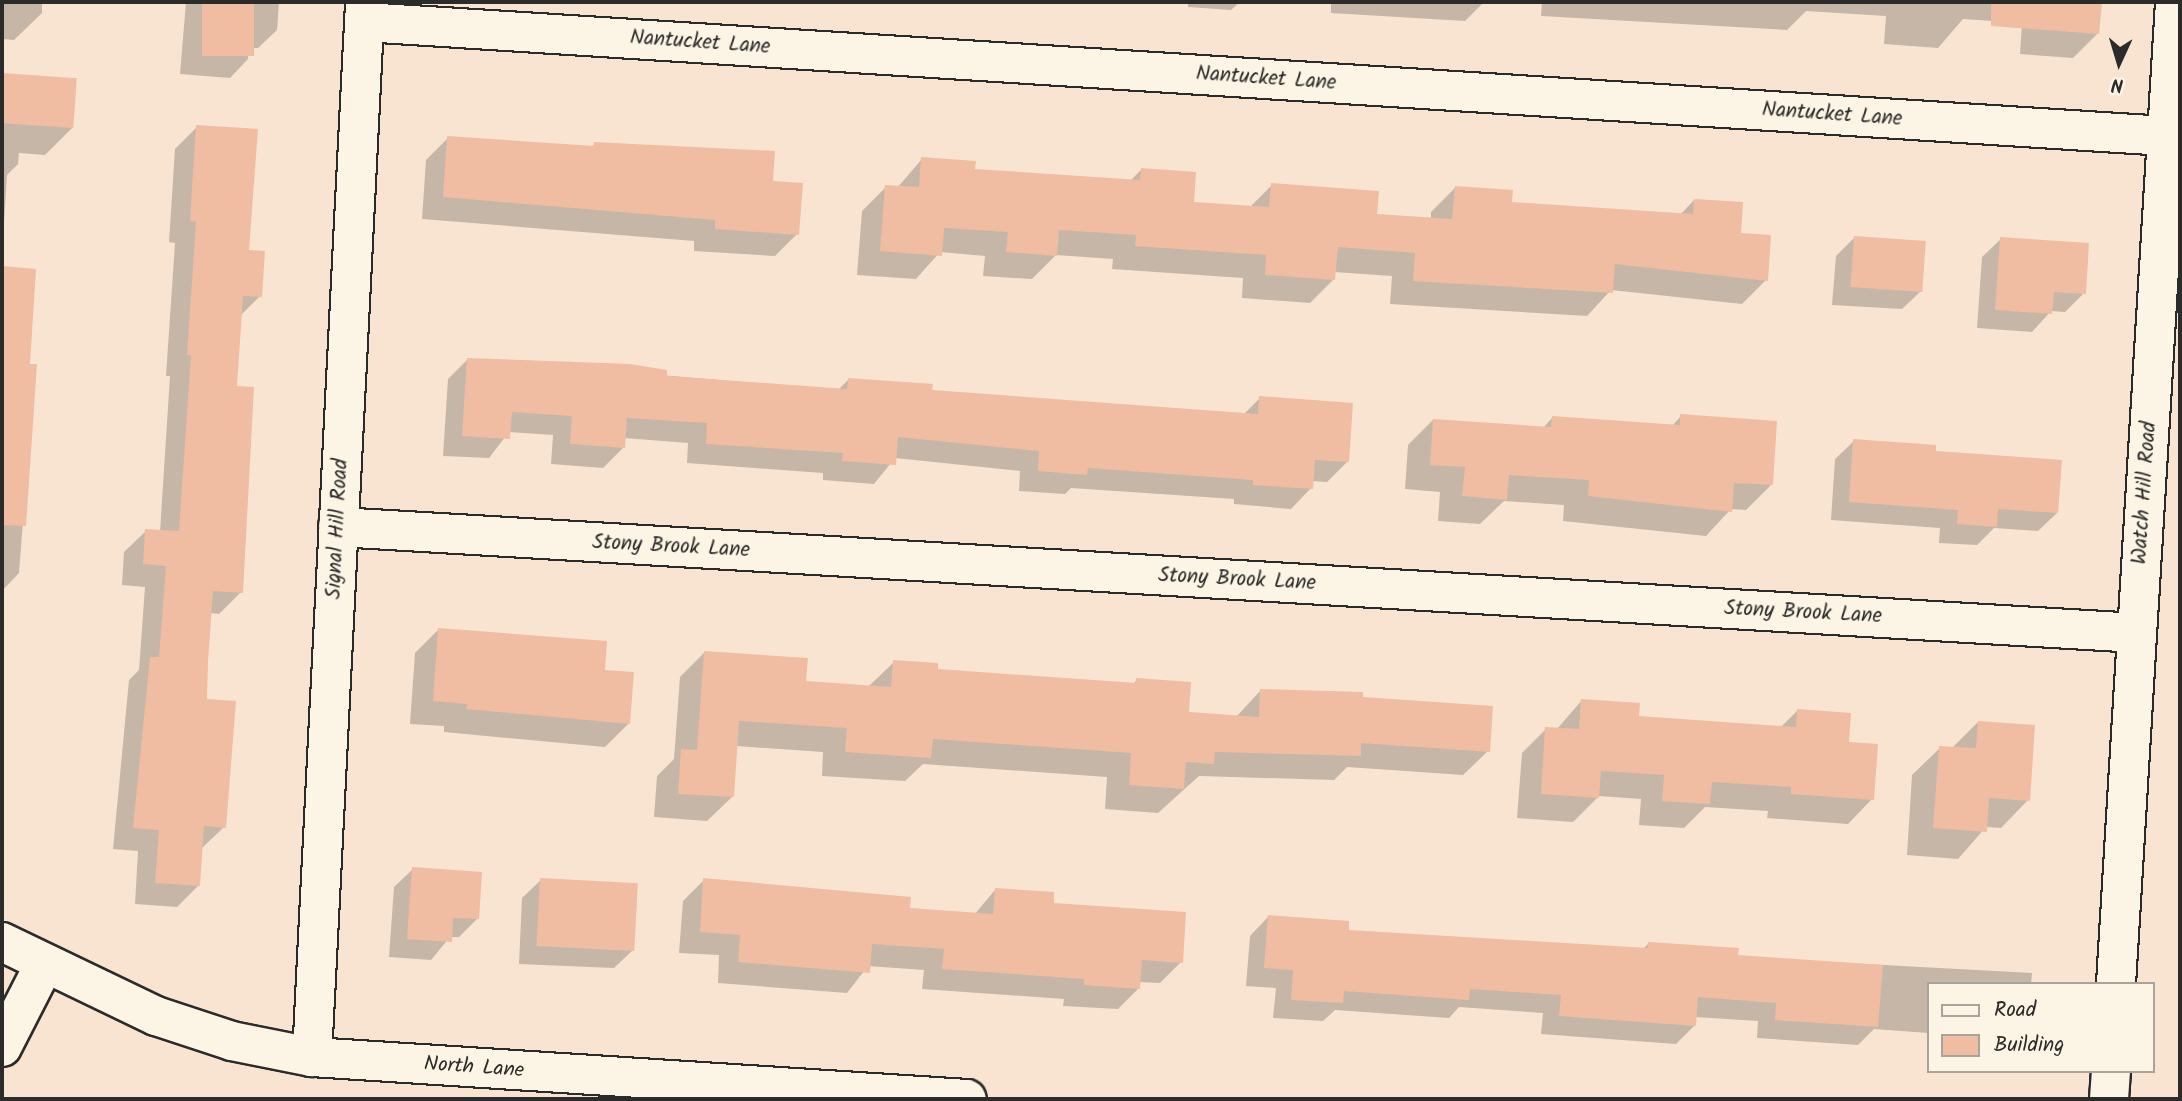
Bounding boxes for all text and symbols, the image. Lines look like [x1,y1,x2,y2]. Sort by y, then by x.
street label: Nantucket Lane [629,26,771,60]
north arrow [2084,28,2154,98]
street label: Nantucket Lane [1195,62,1337,96]
text: N [2111,69,2125,99]
street label: Nantucket Lane [1761,98,1903,132]
street label: Watch Hill Road [2127,421,2163,565]
street label: Signal Hill Road [322,458,354,600]
street label: Stony Brook Lane [592,530,750,564]
street label: Stony Brook Lane [1158,563,1316,597]
street label: Stony Brook Lane [1724,596,1882,630]
legend [1926,982,2154,1073]
text: Road [1994,994,2036,1027]
text: Building [1994,1029,2064,1062]
street label: North Lane [423,1052,525,1084]

